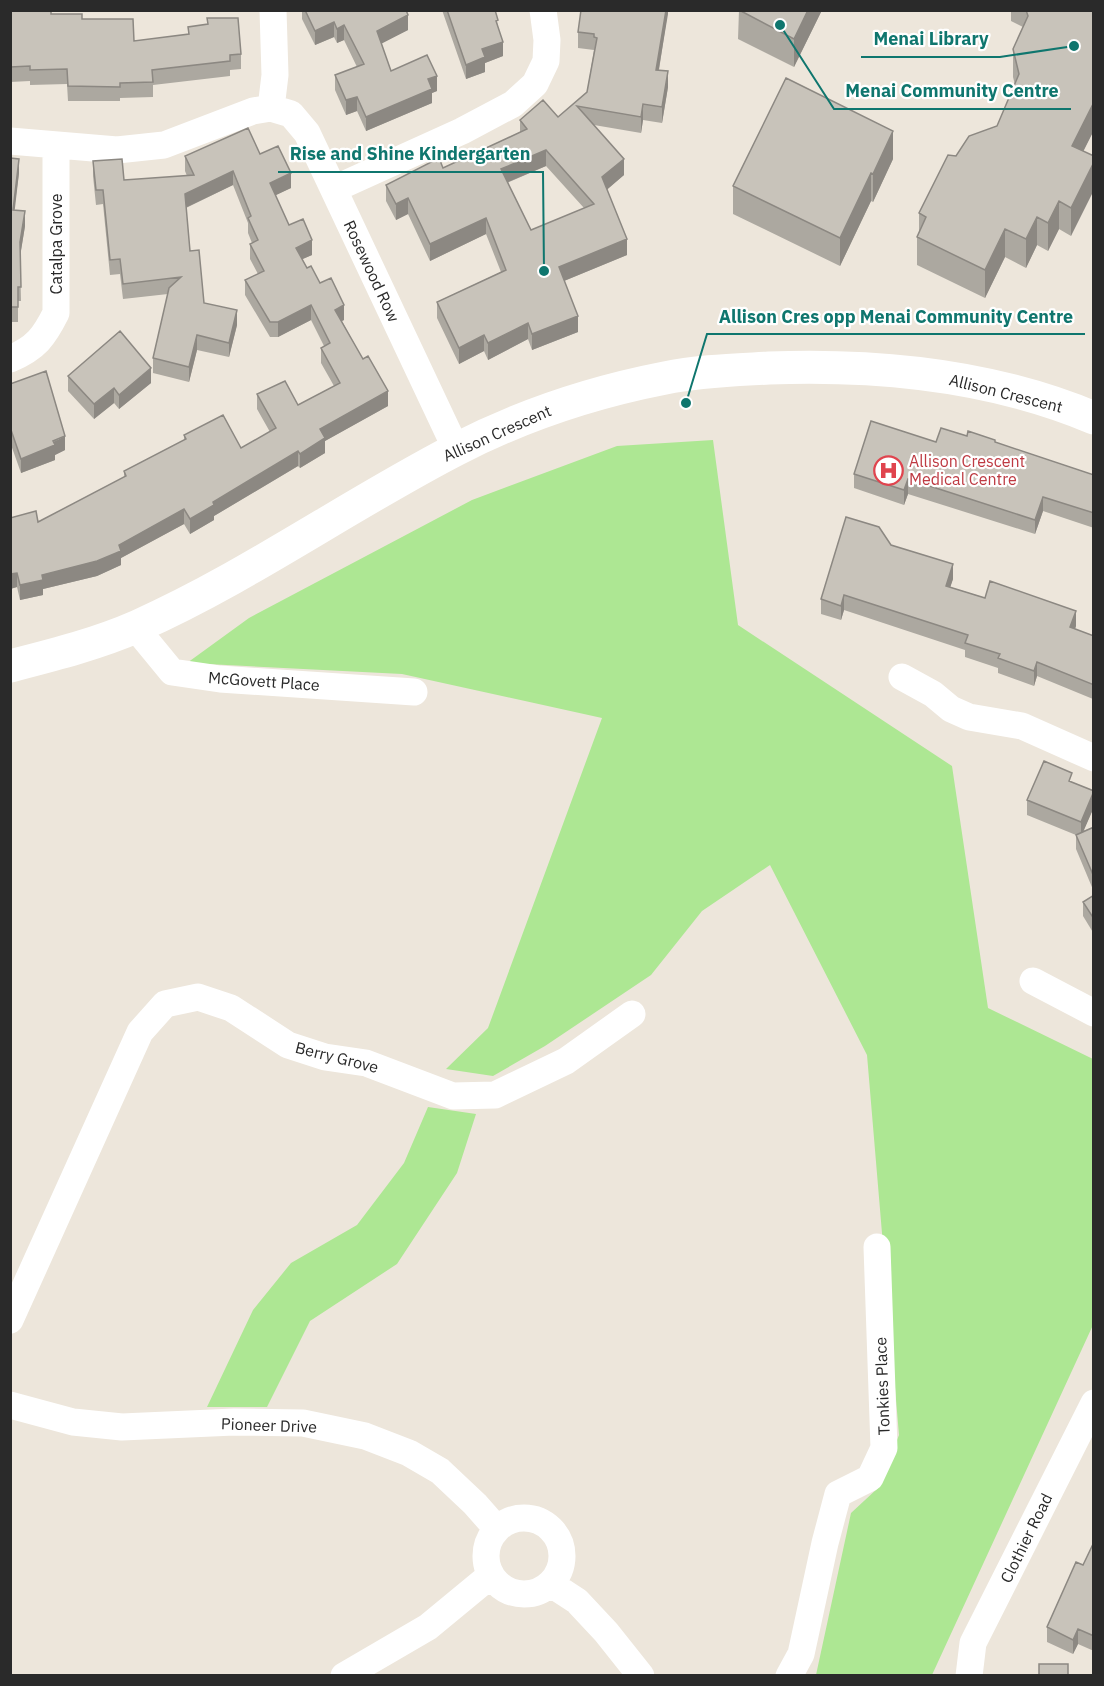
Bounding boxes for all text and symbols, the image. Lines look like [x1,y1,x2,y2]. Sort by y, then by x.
callout: Menai Library [861,21,1000,57]
text: Menai Library [873,27,989,50]
callout: Menai Community Centre [834,73,1071,109]
text: Menai Community Centre [845,79,1059,102]
callout: Rise and Shine Kindergarten [278,136,543,172]
text: Rise and Shine Kindergarten [290,142,530,165]
street label: Catalpa Grove [46,193,66,294]
street label: Rosewood Row [340,217,404,325]
callout: Allison Cres opp Menai Community Centre [707,298,1085,334]
text: Allison Cres opp Menai Community Centre [719,305,1073,328]
street label: Allison Crescent [947,369,1065,417]
street label: Allison Crescent [440,400,554,466]
place label: Allison Crescent Medical Centre [909,451,1025,489]
hospital icon: Allison Crescent Medical Centre [872,454,904,486]
street label: McGovett Place [208,667,321,695]
street label: Berry Grove [293,1037,381,1077]
street label: Tonkies Place [870,1336,894,1435]
street label: Pioneer Drive [221,1413,318,1437]
street label: Clothier Road [996,1490,1056,1586]

